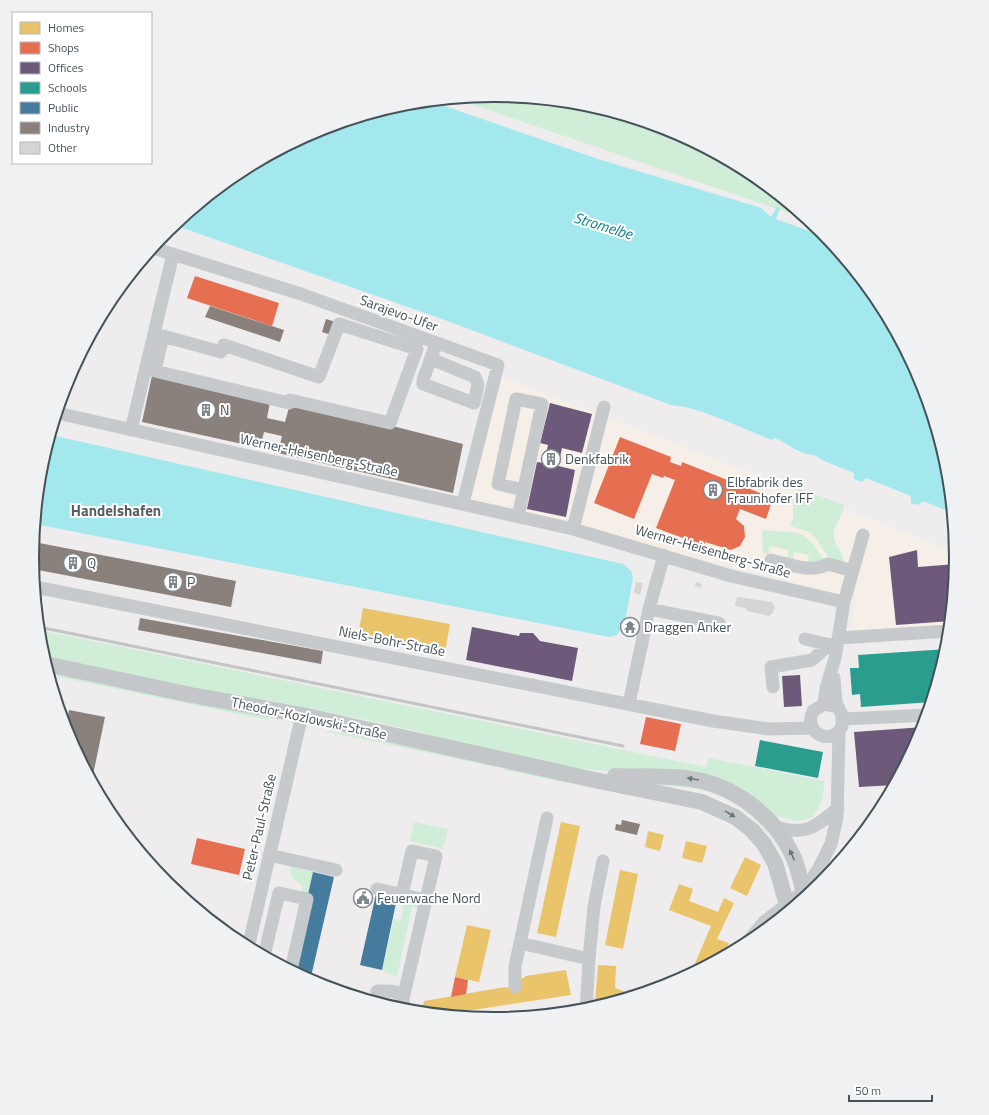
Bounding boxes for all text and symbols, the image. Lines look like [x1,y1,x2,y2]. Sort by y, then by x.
legend [12,12,152,164]
text: Homes [48,18,84,37]
text: Shops [48,38,80,57]
text: Offices [48,58,84,77]
text: Schools [48,78,88,97]
text: Public [48,98,78,117]
text: Industry [48,118,90,137]
text: Other [48,138,77,157]
water label: Stromelbe [571,206,636,246]
street label: Sarajevo-Ufer [357,289,441,336]
building icon: N [195,399,217,421]
place label: N [220,399,229,420]
street label: Werner-Heisenberg-Straße [238,428,400,482]
building icon: Denkfabrik [540,448,562,470]
place label: Denkfabrik [565,448,629,469]
place label: Elbfabrik des Fraunhofer IFF [727,471,813,508]
building icon: Elbfabrik des Fraunhofer IFF [702,479,724,501]
district label: Handelshafen [71,499,161,522]
street label: Werner-Heisenberg-Straße [633,518,793,583]
building icon: Q [62,552,84,574]
place label: Q [87,552,96,573]
building icon: P [162,571,184,593]
place label: P [187,571,195,592]
temple icon: Draggen Anker [619,616,641,638]
place label: Draggen Anker [644,616,731,637]
street label: Niels-Bohr-Straße [337,620,447,661]
street label: Theodor-Kozlowski-Straße [229,691,389,744]
street label: Peter-Paul-Straße [236,772,281,882]
one-way arrow [687,776,699,782]
one-way arrow [724,811,736,818]
one-way arrow [789,849,795,861]
public building icon: Feuerwache Nord [352,887,374,909]
place label: Feuerwache Nord [377,887,481,908]
scale bar [849,1077,932,1103]
text: 50 m [855,1081,881,1100]

